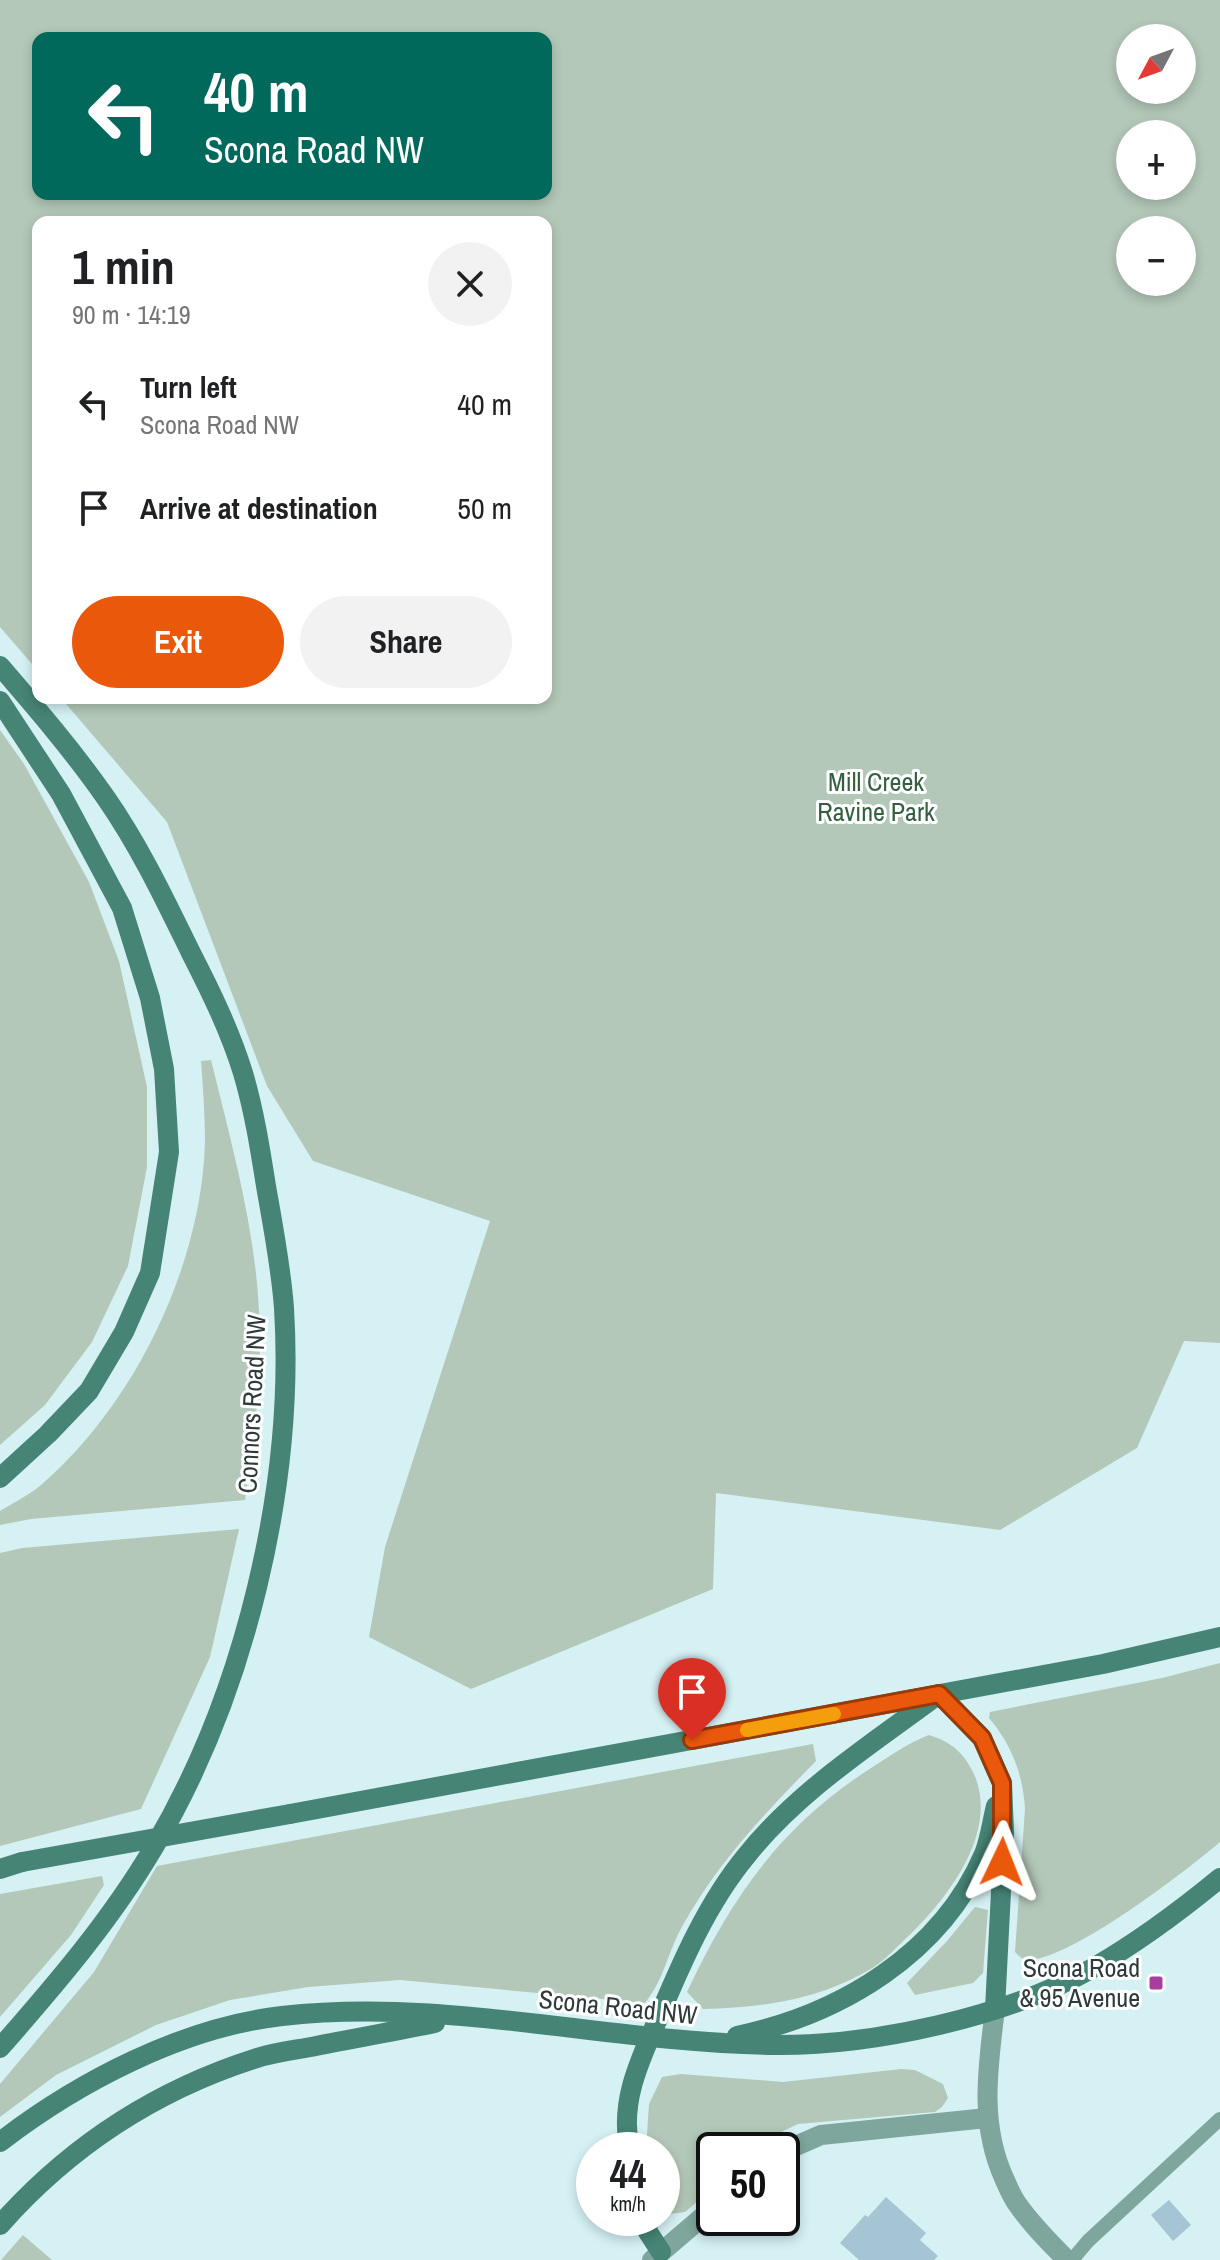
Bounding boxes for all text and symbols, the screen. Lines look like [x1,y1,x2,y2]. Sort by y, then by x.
north arrow [1116,24,1196,104]
map controls [1116,24,1196,296]
text: 40 m [204,54,309,129]
icon: left [72,64,176,168]
button: + [1116,120,1196,200]
text: Scona Road NW [204,126,424,174]
button: − [1116,216,1196,296]
text: 1 min [72,234,175,299]
button: close [428,242,512,326]
text: 90 m · 14:19 [72,297,191,332]
text: Turn left [140,367,237,407]
icon: left [72,382,116,426]
text: 40 m [457,384,512,424]
text: Scona Road NW [140,407,299,442]
icon: arrive [72,486,116,530]
text: Arrive at destination [140,488,378,528]
text: 50 m [457,488,512,528]
button: Exit [72,596,284,688]
button: Share [300,596,512,688]
park label: Mill Creek Ravine Park [817,764,935,829]
street label: Connors Road NW [229,1314,274,1494]
pin [658,1658,726,1740]
icon: arrive [670,1670,714,1714]
position arrow [960,1820,1044,1904]
place label: Scona Road & 95 Avenue [1019,1950,1140,2015]
marker: Scona Road & 95 Avenue [1147,1974,1165,1992]
street label: Scona Road NW [537,1981,699,2032]
speed limit sign: 50 [696,2132,800,2236]
text: 44 [610,2147,646,2200]
text: km/h [610,2190,646,2217]

